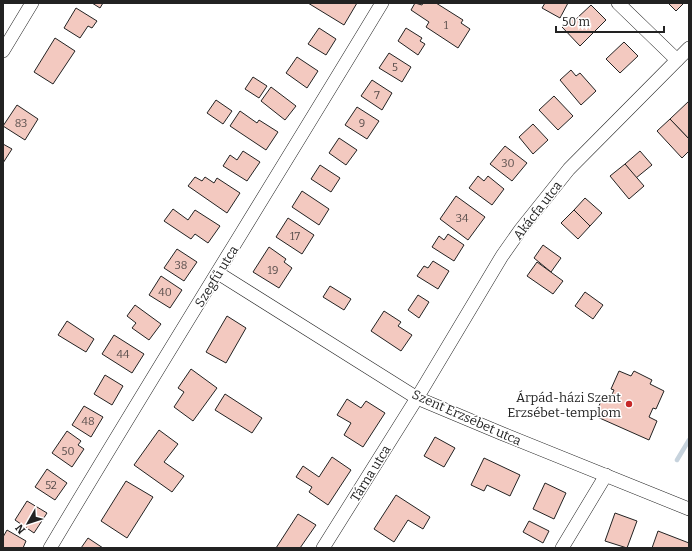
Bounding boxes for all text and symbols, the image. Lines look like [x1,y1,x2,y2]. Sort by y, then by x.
scale bar [556,8,664,34]
text: 50 m [562,15,591,29]
house number: 1 [444,19,449,32]
house number: 5 [392,61,398,74]
house number: 7 [374,89,380,102]
house number: 83 [15,117,27,130]
house number: 9 [359,117,365,130]
house number: 30 [501,157,515,170]
street label: Akácfa utca [510,178,565,242]
house number: 34 [456,212,469,225]
house number: 17 [290,230,300,243]
street label: Szegfű utca [192,243,241,310]
house number: 38 [175,259,187,272]
house number: 19 [268,264,278,277]
house number: 40 [158,286,172,299]
house number: 44 [117,348,130,361]
street label: Szent Erzsébet utca [410,387,524,448]
place label: Árpád-házi Szent Erzsébet-templom [507,390,622,420]
marker: Árpád-házi Szent Erzsébet-templom [624,399,634,409]
house number: 48 [81,415,95,428]
street label: Tárna utca [347,442,394,504]
house number: 50 [62,445,74,458]
house number: 52 [45,479,57,492]
north arrow [8,503,48,543]
text: N [13,521,28,536]

